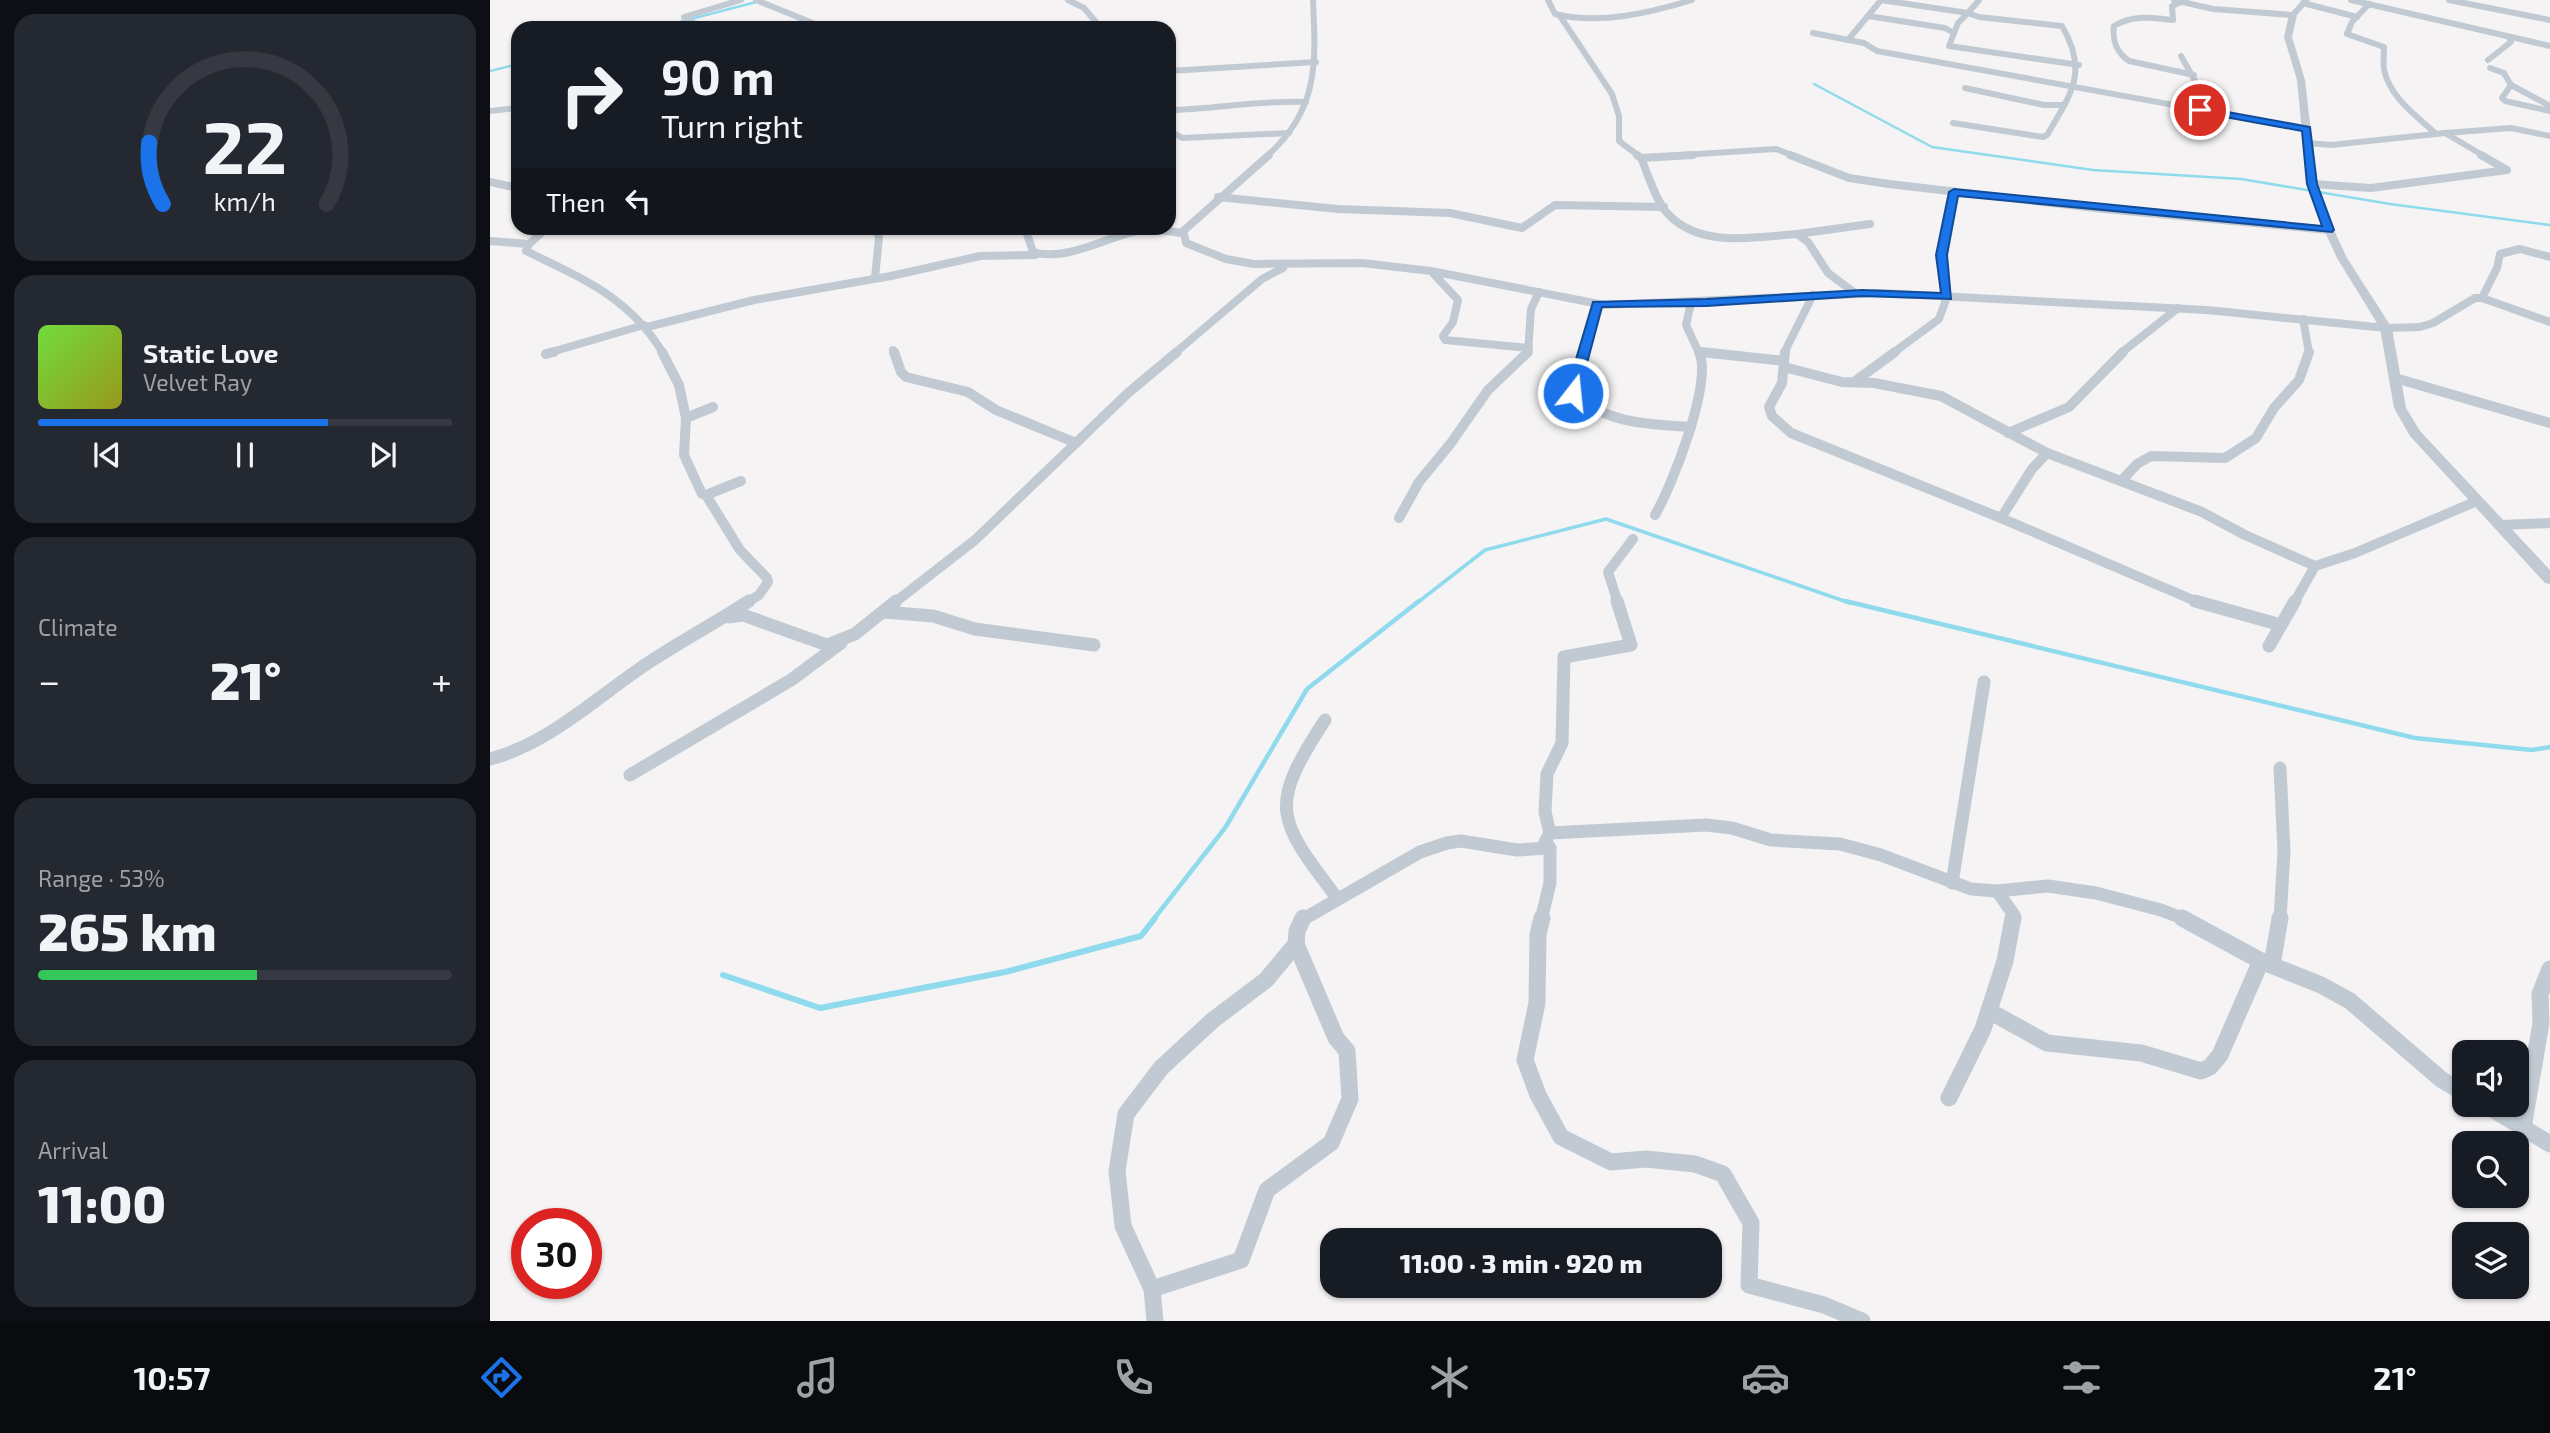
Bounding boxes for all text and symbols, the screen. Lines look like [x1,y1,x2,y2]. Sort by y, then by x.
text: 90 m [661,46,775,105]
icon: right [546,49,637,140]
pin [2170,80,2230,140]
icon: arrive [2181,91,2219,129]
text: 22 [203,101,287,189]
text: Turn right [661,106,803,144]
icon: left [619,182,657,220]
text: km/h [214,186,276,216]
text: Then [546,186,605,217]
text: Static Love [143,337,279,368]
position arrow [1536,356,1610,430]
text: Velvet Ray [143,368,252,396]
icon: previous [88,436,126,474]
icon: pause [226,436,264,474]
icon: next [364,436,402,474]
text: Climate [38,613,118,641]
text: 21° [210,648,281,710]
text: − [38,657,60,703]
text: + [431,657,452,703]
text: Range · 53% [38,864,165,892]
text: 265 km [38,899,217,961]
map controls [2452,1040,2529,1299]
button: sound [2452,1040,2529,1117]
button: search [2452,1131,2529,1208]
text: Arrival [38,1136,108,1164]
text: 11:00 [38,1171,166,1233]
speed limit sign: 30 [511,1208,602,1299]
button: layers [2452,1222,2529,1299]
text: 11:00 · 3 min · 920 m [1400,1247,1642,1278]
icon: directions [477,1353,526,1402]
icon: music [793,1353,842,1402]
icon: phone [1109,1353,1158,1402]
icon: climate [1425,1353,1474,1402]
icon: car [1741,1353,1790,1402]
icon: filters [2057,1353,2106,1402]
text: 10:57 [133,1358,210,1396]
text: 21° [2373,1358,2417,1396]

